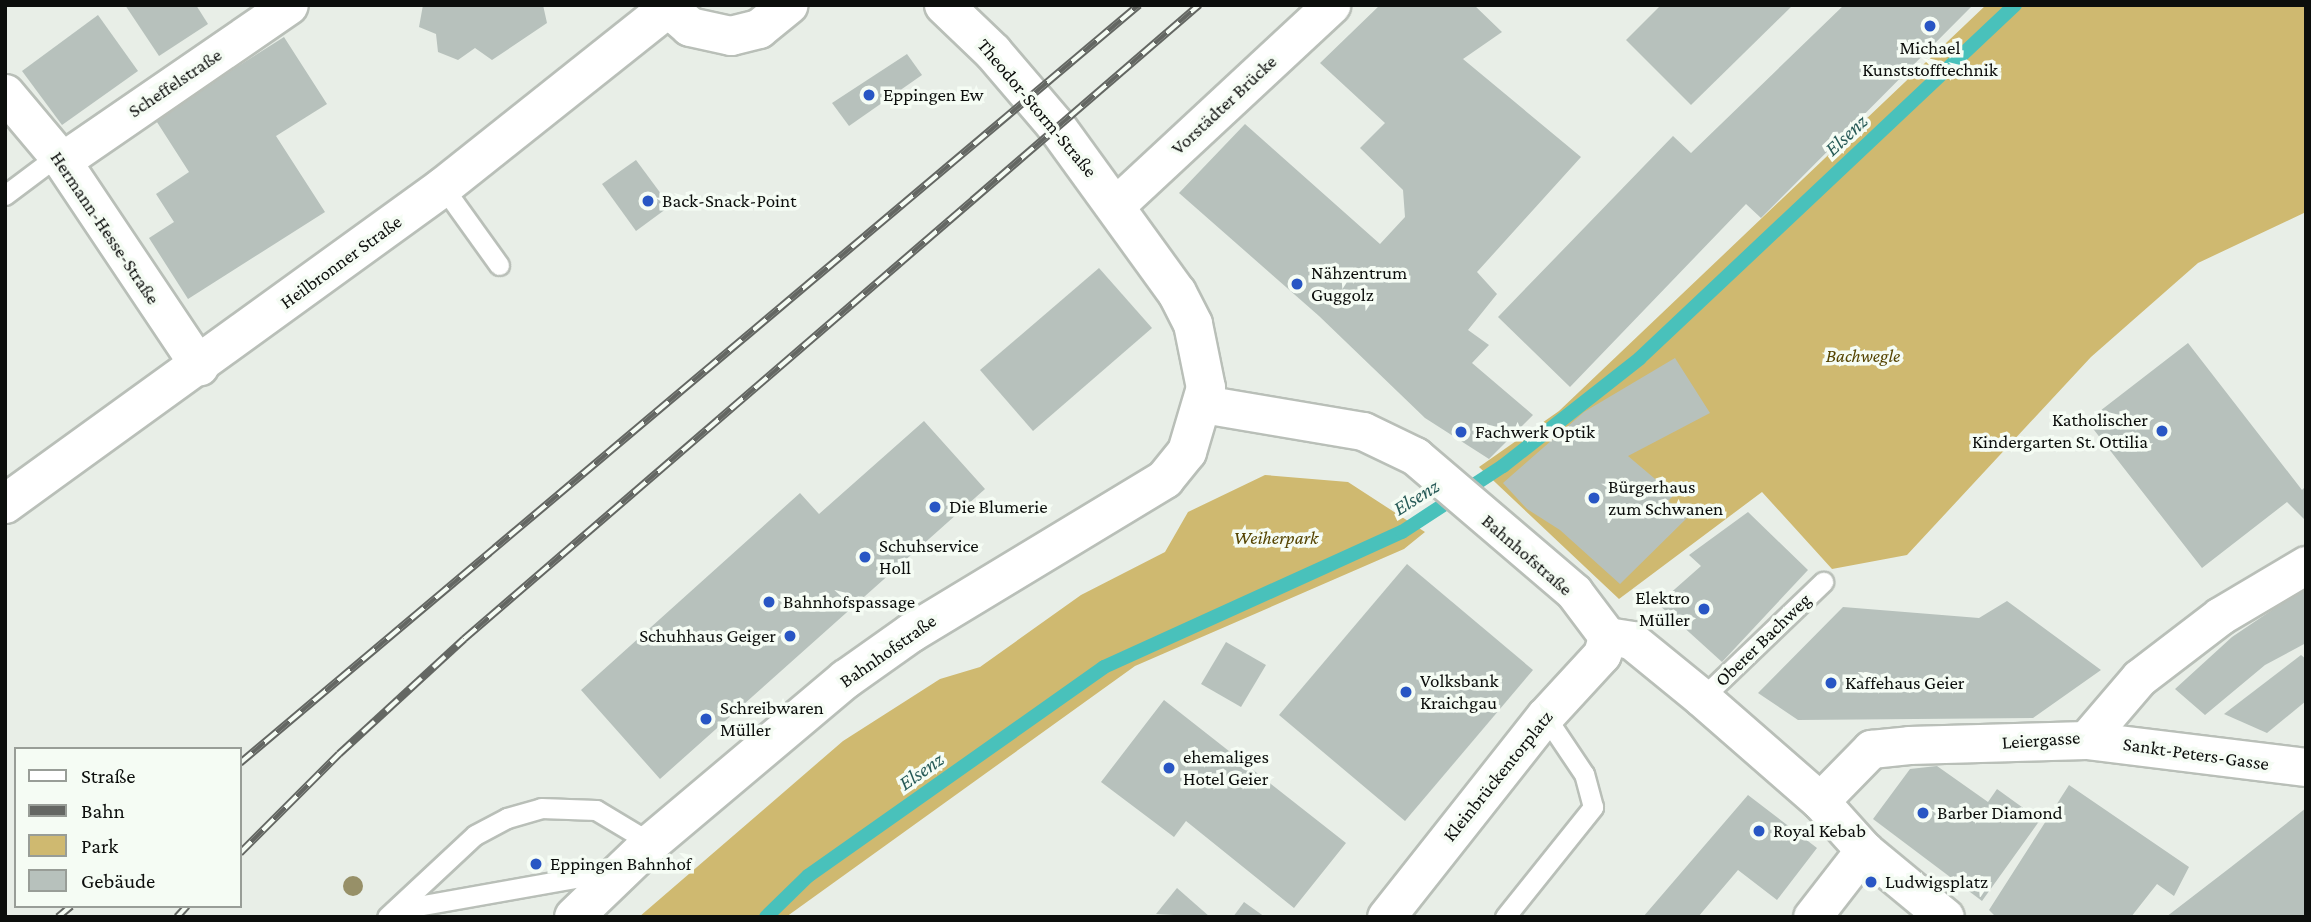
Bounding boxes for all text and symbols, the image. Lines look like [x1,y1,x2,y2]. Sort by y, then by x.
marker: Michael Kunststofftechnik [1922,18,1938,34]
street label: Theodor-Storm-Straße [972,34,1102,182]
place label: Michael Kunststofftechnik [1862,37,1998,81]
street label: Scheffelstraße [124,43,226,123]
street label: Vorstädter Brücke [1167,50,1281,160]
place label: Eppingen Ew [883,84,984,106]
marker: Eppingen Ew [861,87,877,103]
water label: Elsenz [1819,109,1873,161]
street label: Hermann-Hesse-Straße [45,147,165,309]
place label: Back-Snack-Point [662,190,797,212]
marker: Back-Snack-Point [640,193,656,209]
street label: Heilbronner Straße [276,210,406,314]
place label: Nähzentrum Guggolz [1311,262,1407,306]
marker: Nähzentrum Guggolz [1289,276,1305,292]
park label: Bachwegle [1826,345,1900,367]
place label: Katholischer Kindergarten St. Ottilia [1972,409,2148,453]
place label: Fachwerk Optik [1475,421,1595,443]
marker: Katholischer Kindergarten St. Ottilia [2154,423,2170,439]
marker: Fachwerk Optik [1453,424,1469,440]
water label: Elsenz [1388,473,1444,521]
place label: Bürgerhaus zum Schwanen [1608,476,1723,520]
marker: Bürgerhaus zum Schwanen [1586,490,1602,506]
place label: Die Blumerie [949,496,1048,518]
marker: Die Blumerie [927,499,943,515]
street label: Bahnhofstraße [1477,509,1577,601]
park label: Weiherpark [1234,527,1318,549]
place label: Schuhservice Holl [879,535,979,579]
marker: Schuhservice Holl [857,549,873,565]
place label: Elektro Müller [1635,587,1690,631]
street label: Oberer Bachweg [1710,589,1816,691]
place label: Bahnhofspassage [783,591,915,613]
marker: Bahnhofspassage [761,594,777,610]
marker: Elektro Müller [1696,601,1712,617]
street label: Bahnhofstraße [835,609,941,693]
place label: Schuhhaus Geiger [639,625,776,647]
marker: Schuhhaus Geiger [782,628,798,644]
place label: Volksbank Kraichgau [1420,670,1499,714]
place label: Kaffehaus Geier [1845,672,1965,694]
marker: Kaffehaus Geier [1823,675,1839,691]
marker: Volksbank Kraichgau [1398,684,1414,700]
place label: Schreibwaren Müller [720,697,824,741]
street label: Kleinbrückentorplatz [1438,706,1558,846]
marker: Schreibwaren Müller [698,711,714,727]
street label: Leiergasse [2001,726,2081,754]
street label: Sankt-Peters-Gasse [2121,732,2271,776]
water label: Elsenz [893,746,949,796]
place label: ehemaliges Hotel Geier [1183,746,1269,790]
legend [14,747,242,908]
marker: ehemaliges Hotel Geier [1161,760,1177,776]
text: Straße [81,764,135,788]
text: Bahn [81,799,125,823]
place label: Barber Diamond [1937,802,2063,824]
marker: Barber Diamond [1915,805,1931,821]
place label: Royal Kebab [1773,820,1866,842]
marker: Royal Kebab [1751,823,1767,839]
text: Park [81,834,118,858]
place label: Eppingen Bahnhof [550,853,691,875]
marker: Eppingen Bahnhof [528,856,544,872]
text: Gebäude [81,869,155,893]
place label: Ludwigsplatz [1885,871,1988,893]
marker: Ludwigsplatz [1863,874,1879,890]

